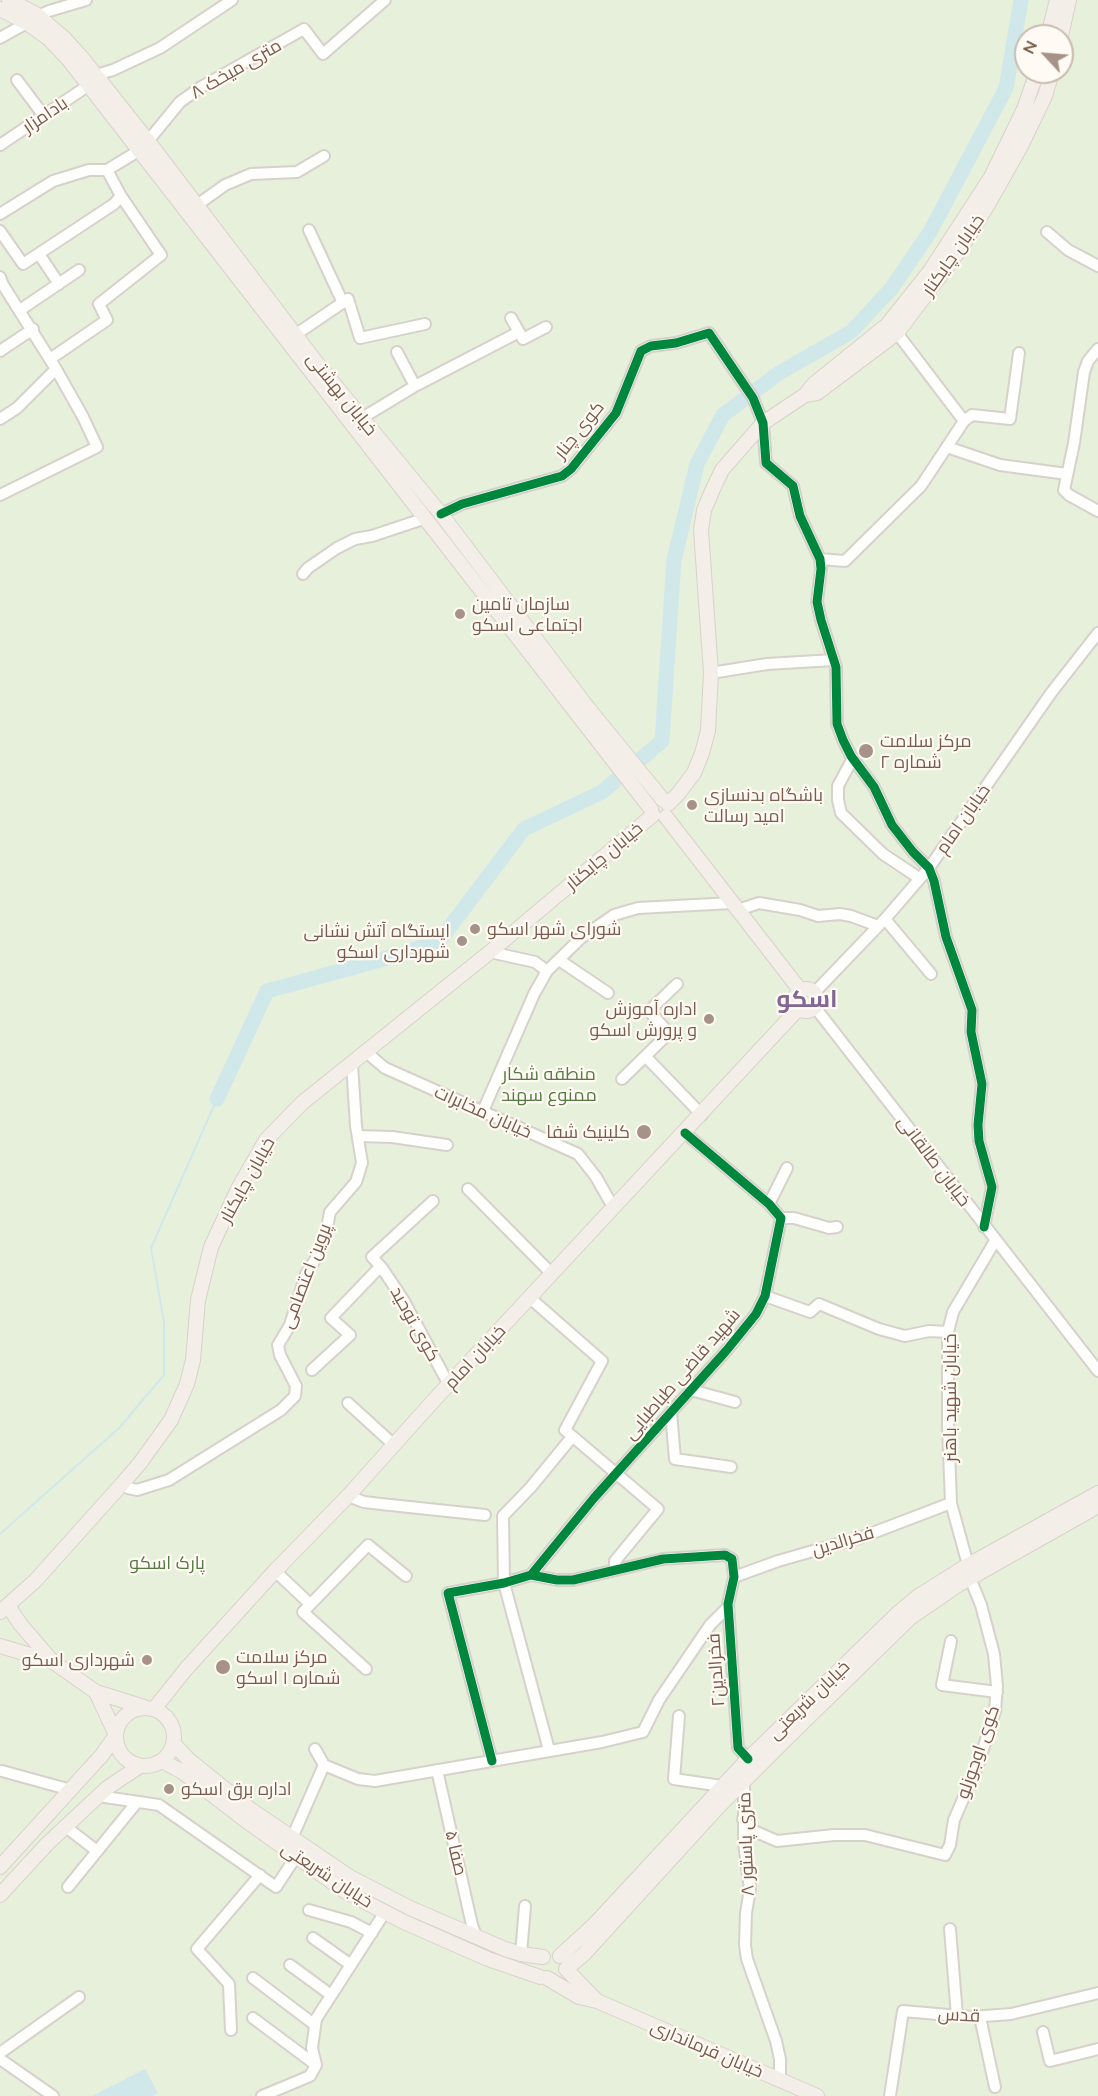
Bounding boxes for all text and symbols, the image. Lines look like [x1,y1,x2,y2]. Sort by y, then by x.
north arrow [1014,24,1074,84]
street label: ۸ متری میخک [187,34,285,104]
text: N [1018,37,1040,56]
street label: بادامزار [18,92,72,138]
street label: خیابان چایکنار [917,210,989,300]
street label: خیابان بهشتی [302,348,382,440]
street label: کوی چنار [549,397,609,463]
place label: سازمان تامین اجتماعی اسکو [472,593,583,636]
marker: سازمان تامین اجتماعی اسکو [453,607,467,621]
place label: مرکز سلامت شماره ۲ [880,730,971,772]
marker: مرکز سلامت شماره ۲ [857,742,875,760]
street label: خیابان امام [931,780,995,858]
place label: باشگاه بدنسازی امید رسالت [704,784,823,826]
marker: باشگاه بدنسازی امید رسالت [685,798,699,812]
street label: خیابان چایکنار [561,817,647,895]
place label: شورای شهر اسکو [487,918,621,940]
place label: ایستگاه آتش نشانی شهرداری اسکو [303,920,450,962]
marker: شورای شهر اسکو [468,922,482,936]
marker: ایستگاه آتش نشانی شهرداری اسکو [455,934,469,948]
district label: اسکو [777,985,837,1013]
place label: اداره آموزش و پرورش اسکو [589,998,697,1040]
marker: اداره آموزش و پرورش اسکو [702,1012,716,1026]
park label: منطقه شکار ممنوع سهند [501,1063,597,1106]
street label: خیابان مخابرات [431,1081,535,1143]
street label: خیابان طالقانی [893,1111,975,1211]
place label: کلینیک شفا [546,1121,630,1143]
marker: کلینیک شفا [635,1123,653,1141]
street label: خیابان چایکنار [215,1133,279,1227]
street label: پروین اعتصامی [276,1220,336,1332]
street label: کوی توحید [386,1283,444,1365]
street label: شهید قاضی طباطبایی [619,1304,745,1444]
street label: خیابان امام [440,1320,510,1394]
street label: خیابان شهید باهنر [939,1334,961,1462]
street label: فخرالدین [809,1521,877,1561]
park label: پارک اسکو [129,1552,205,1574]
street label: فخرالدین۲ [703,1633,729,1707]
place label: مرکز سلامت شماره ۱ اسکو [236,1646,340,1688]
place label: شهرداری اسکو [22,1649,135,1671]
marker: شهرداری اسکو [140,1653,154,1667]
street label: خیابان شریعتی [764,1656,854,1744]
marker: مرکز سلامت شماره ۱ اسکو [214,1658,232,1676]
street label: کوی اوجوزلو [952,1702,1004,1802]
place label: اداره برق اسکو [181,1778,292,1800]
marker: اداره برق اسکو [162,1782,176,1796]
street label: ۸ متری پاستور [733,1792,759,1896]
street label: صفا ۵ [440,1828,472,1878]
street label: خیابان شریعتی [277,1837,377,1913]
street label: قدس [937,2003,981,2027]
street label: خیابان فرمانداری [647,2015,767,2083]

